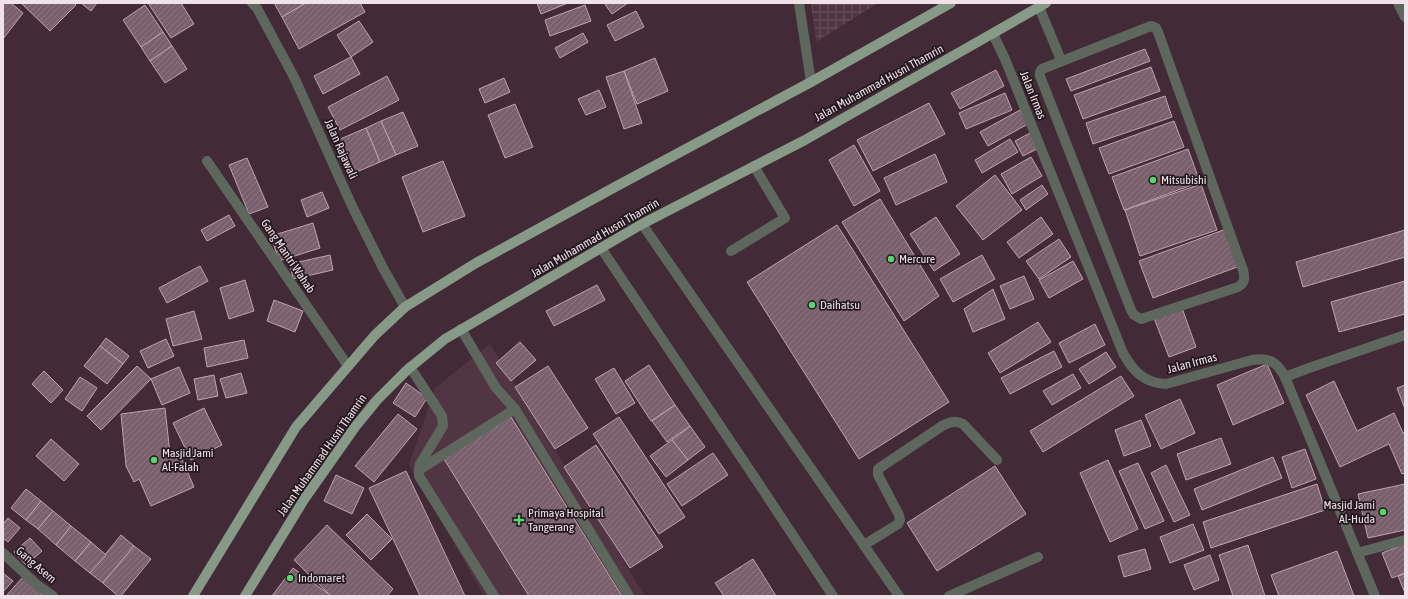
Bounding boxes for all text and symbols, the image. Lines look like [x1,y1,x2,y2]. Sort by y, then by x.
street label: Jalan Muhammad Husni Thamrin [812,42,946,124]
street label: Jalan Irmas [1017,69,1049,121]
street label: Jalan Rajawali [322,117,360,181]
place label: Mitsubishi [1161,173,1207,187]
marker: Mitsubishi [1148,175,1158,185]
street label: Jalan Muhammad Husni Thamrin [528,196,662,280]
street label: Gang Mantri Wahab [258,216,318,296]
place label: Mercure [899,252,935,266]
marker: Mercure [886,254,896,264]
place label: Daihatsu [820,298,860,312]
marker: Daihatsu [807,300,817,310]
street label: Jalan Irmas [1166,350,1218,376]
street label: Jalan Muhammad Husni Thamrin [275,391,369,519]
place label: Masjid Jami Al-Falah [162,446,214,474]
marker: Masjid Jami Al-Falah [149,455,159,465]
place label: Masjid Jami Al-Huda [1323,498,1375,526]
place label: Primaya Hospital Tangerang [528,506,605,534]
marker: Masjid Jami Al-Huda [1378,507,1388,517]
marker: Primaya Hospital Tangerang [513,514,525,526]
street label: Gang Asem [13,544,59,586]
place label: Indomaret [298,571,345,585]
marker: Indomaret [285,573,295,583]

